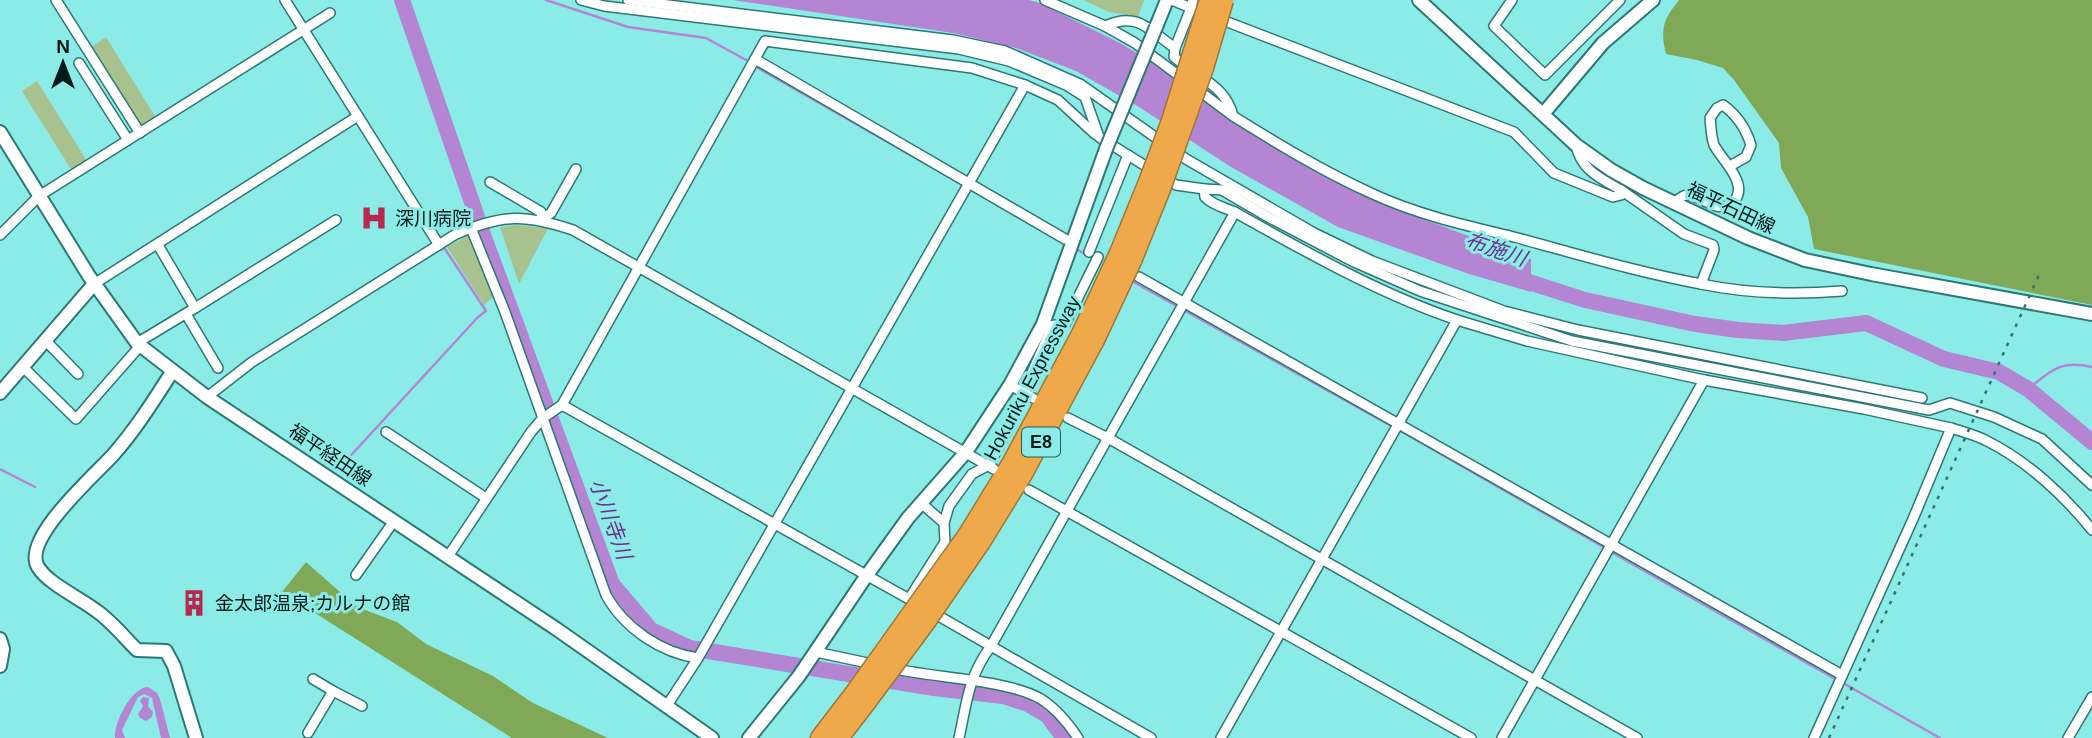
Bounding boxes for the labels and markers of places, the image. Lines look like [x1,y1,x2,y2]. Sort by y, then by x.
hospital icon: 深川病院 [359,203,389,233]
place label: 深川病院 [395,208,471,229]
building icon: 金太郎温泉;カルナの館 [179,588,209,618]
place label: 金太郎温泉;カルナの館 [215,593,410,614]

